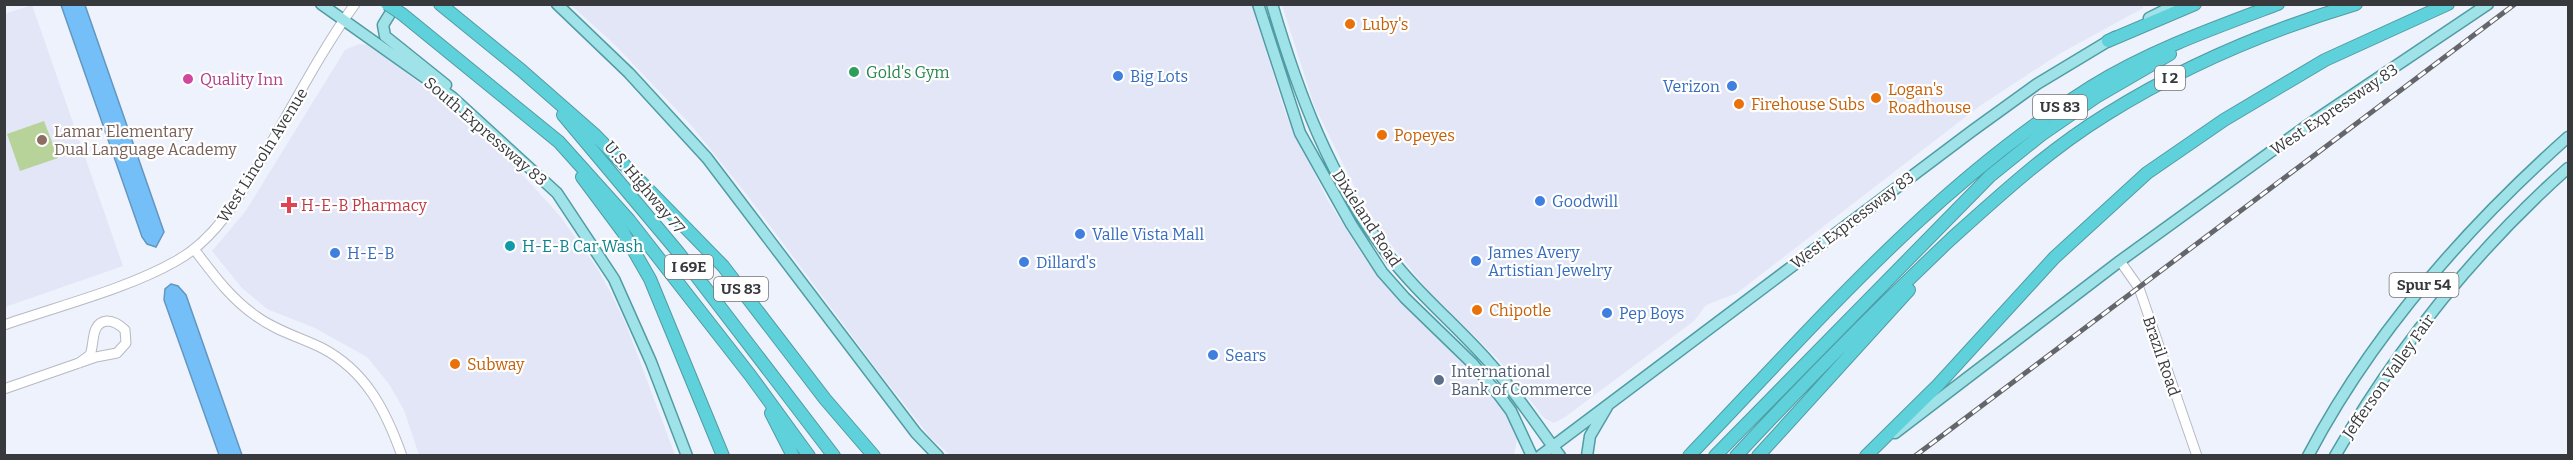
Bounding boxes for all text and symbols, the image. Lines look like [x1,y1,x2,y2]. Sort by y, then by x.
place label: Luby's [1362,15,1408,34]
marker: Luby's [1343,17,1357,31]
street label: West Expressway 83 [2267,60,2402,159]
place label: Gold's Gym [866,63,950,82]
marker: Gold's Gym [847,65,861,79]
road number: I 2 [2155,66,2185,90]
place label: Big Lots [1130,67,1188,86]
marker: Big Lots [1111,69,1125,83]
place label: Quality Inn [200,70,283,89]
marker: Quality Inn [181,72,195,86]
street label: South Expressway 83 [420,73,551,190]
place label: Verizon [1663,77,1720,96]
marker: Verizon [1725,79,1739,93]
place label: Logan's Roadhouse [1888,80,1971,117]
street label: West Lincoln Avenue [213,84,312,226]
marker: Logan's Roadhouse [1869,91,1883,105]
place label: Firehouse Subs [1751,95,1865,114]
road number: US 83 [2033,95,2087,119]
marker: Firehouse Subs [1732,97,1746,111]
place label: Lamar Elementary Dual Language Academy [54,122,237,159]
place label: Popeyes [1394,126,1455,145]
marker: Popeyes [1375,128,1389,142]
marker: Lamar Elementary Dual Language Academy [35,133,49,147]
street label: U.S. Highway 77 [600,137,689,238]
street label: Dixieland Road [1328,166,1405,271]
street label: West Expressway 83 [1787,168,1918,273]
place label: Goodwill [1552,192,1618,211]
marker: Goodwill [1533,194,1547,208]
place label: H-E-B Pharmacy [301,196,428,215]
marker: H-E-B Pharmacy [282,198,296,212]
place label: Valle Vista Mall [1092,225,1204,244]
marker: Valle Vista Mall [1073,227,1087,241]
place label: H-E-B Car Wash [522,237,643,256]
marker: H-E-B Car Wash [503,239,517,253]
place label: James Avery Artistian Jewelry [1487,243,1612,280]
place label: H-E-B [347,244,395,263]
marker: H-E-B [328,246,342,260]
place label: Dillard's [1036,253,1096,272]
marker: James Avery Artistian Jewelry [1469,254,1483,268]
road number: I 69E [665,255,713,279]
marker: Dillard's [1017,255,1031,269]
road number: Spur 54 [2390,273,2458,297]
road number: US 83 [714,277,768,301]
place label: Chipotle [1489,301,1551,320]
marker: Chipotle [1470,303,1484,317]
place label: Pep Boys [1619,304,1685,323]
marker: Pep Boys [1600,306,1614,320]
street label: Jefferson Valley Fair [2338,311,2438,443]
street label: Brazil Road [2139,314,2184,399]
place label: Sears [1225,346,1266,365]
marker: Sears [1206,348,1220,362]
place label: Subway [467,355,525,374]
marker: Subway [448,357,462,371]
place label: International Bank of Commerce [1451,362,1592,399]
marker: International Bank of Commerce [1432,373,1446,387]

